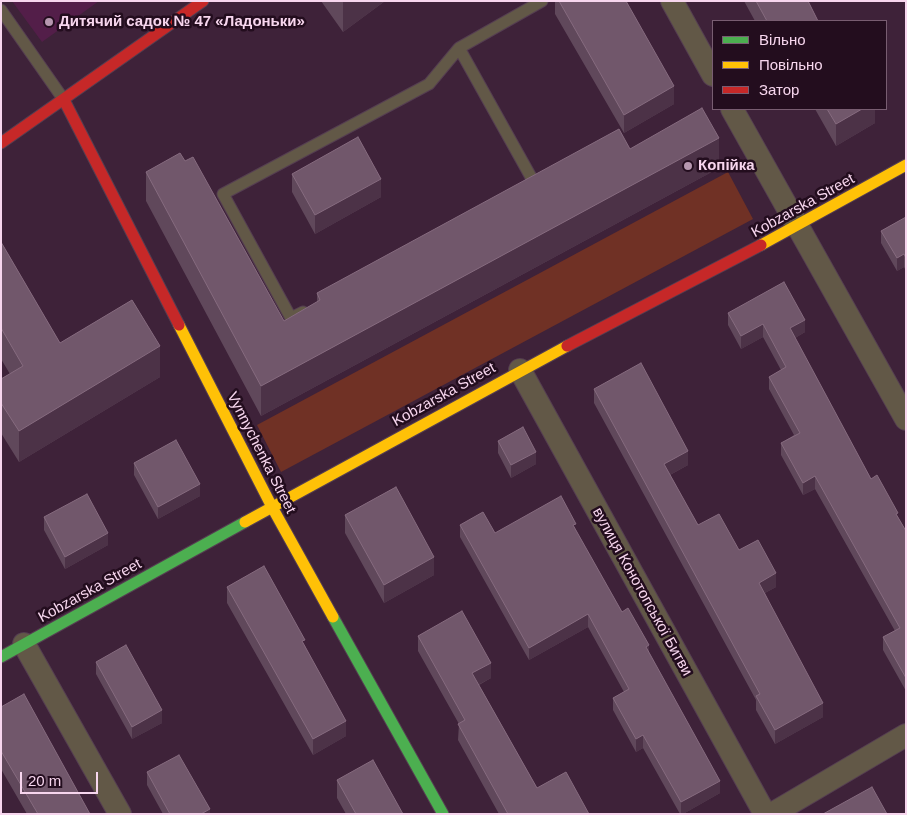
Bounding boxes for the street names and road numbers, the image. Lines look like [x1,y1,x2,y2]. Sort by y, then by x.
street label: Kobzarska Street [748,170,858,242]
street label: Kobzarska Street [389,359,499,431]
street label: Vynnychenka Street [223,389,299,517]
street label: вулиця Конотопської Битви [588,505,696,679]
street label: Kobzarska Street [35,555,145,627]

